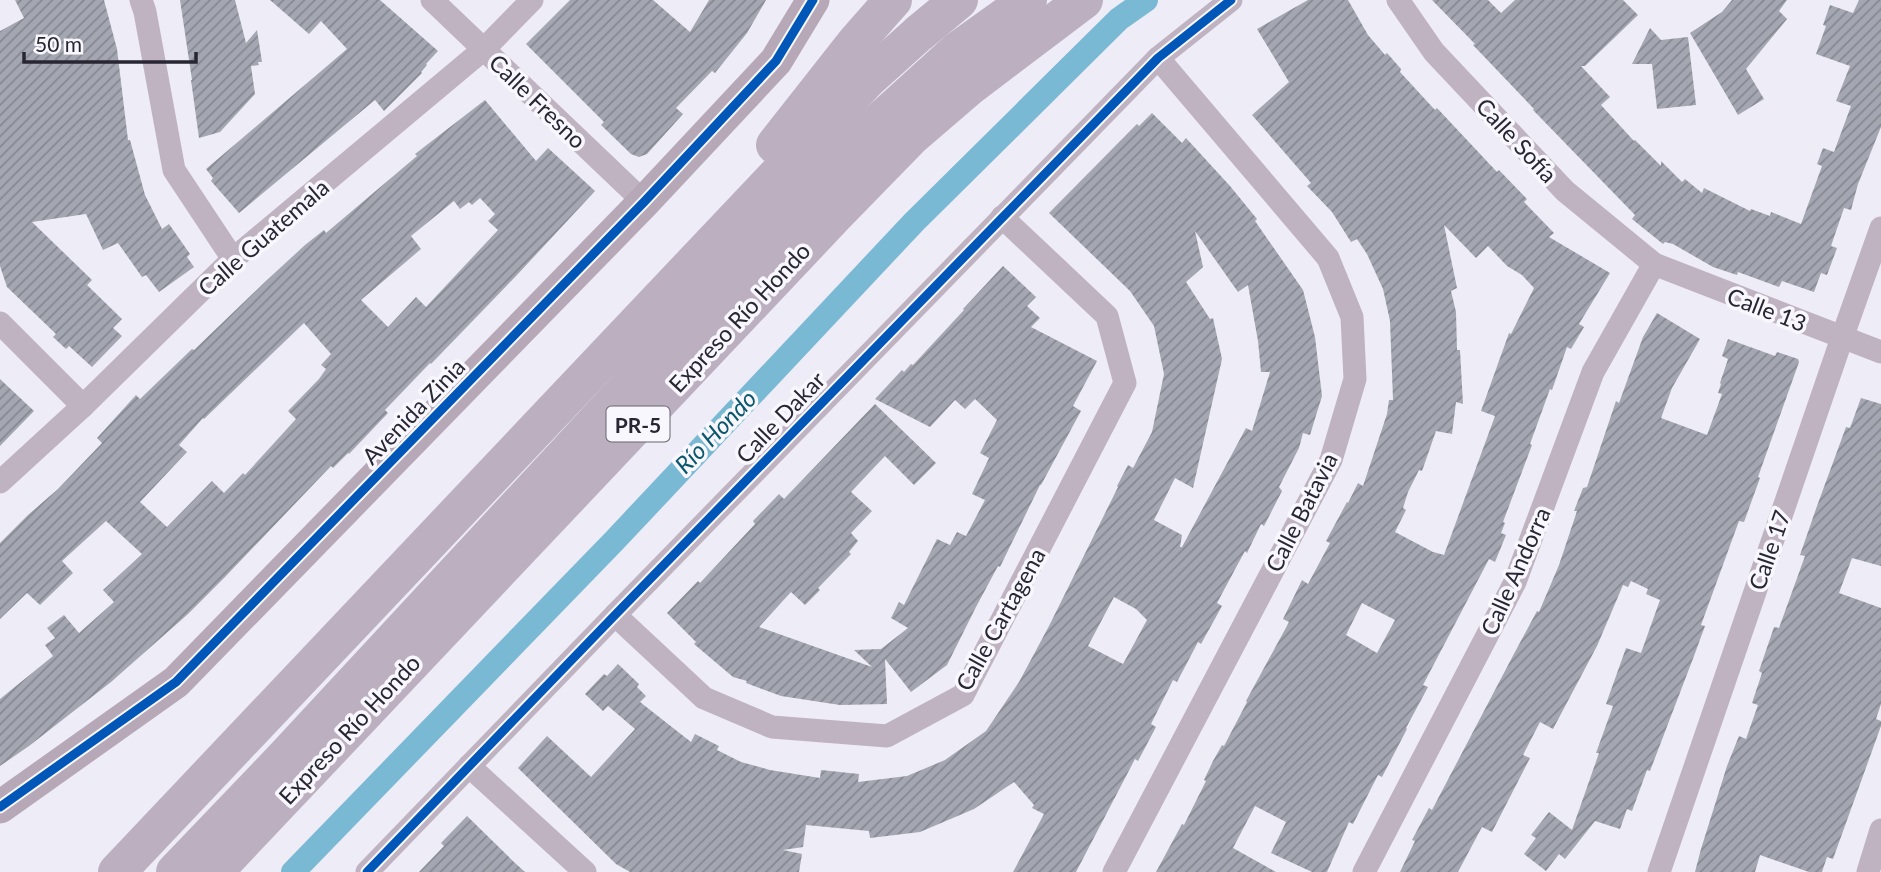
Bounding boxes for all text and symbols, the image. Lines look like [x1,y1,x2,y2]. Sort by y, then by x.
scale bar [24,21,196,65]
text: 50 m [35,31,82,56]
street label: Calle Fresno [484,48,592,154]
street label: Calle Sofía [1471,92,1563,188]
street label: Calle Guatemala [192,173,334,301]
street label: Expreso Río Hondo [663,236,815,398]
street label: Calle 13 [1724,281,1810,337]
street label: Avenida Zinia [356,352,470,470]
street label: Calle Dakar [730,365,831,468]
water label: Río Hondo [668,383,762,479]
road number: PR-5 [606,406,670,442]
street label: Calle Batavia [1259,448,1343,576]
street label: Calle Andorra [1474,503,1556,639]
street label: Calle 17 [1742,506,1796,594]
street label: Calle Cartagena [949,543,1051,695]
street label: Expreso Río Hondo [273,648,425,810]

